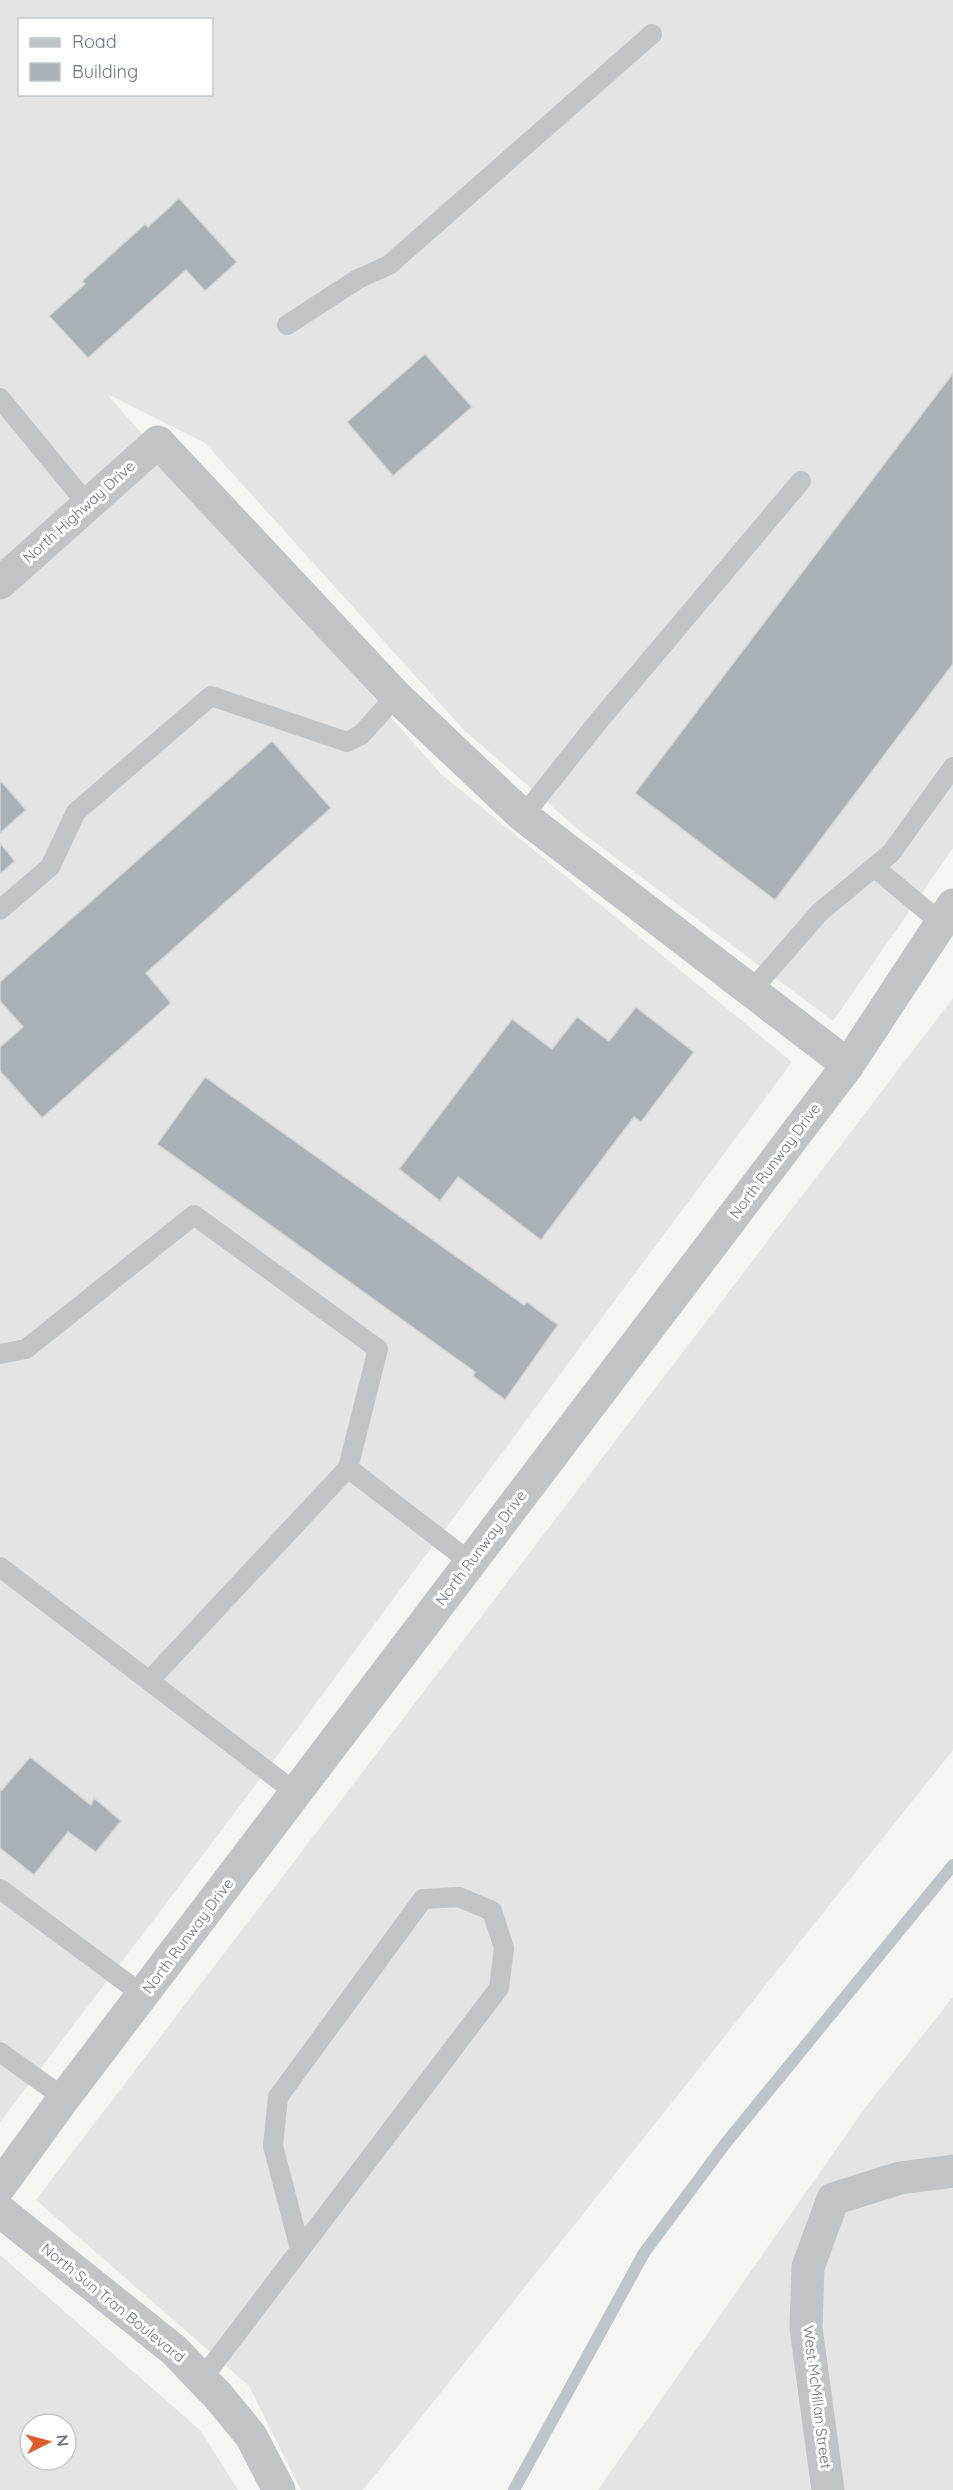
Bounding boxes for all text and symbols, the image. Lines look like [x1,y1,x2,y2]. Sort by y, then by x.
legend [18,18,213,96]
text: Road [72,30,117,53]
text: Building [72,60,138,83]
street label: North Highway Drive [19,456,139,567]
street label: North Runway Drive [725,1099,824,1222]
street label: North Runway Drive [431,1486,530,1609]
street label: North Runway Drive [138,1874,237,1997]
street label: North Sun Tran Boulevard [38,2239,189,2366]
street label: West McMillan Street [799,2324,836,2470]
north arrow [18,2412,78,2472]
text: N [52,2434,73,2447]

